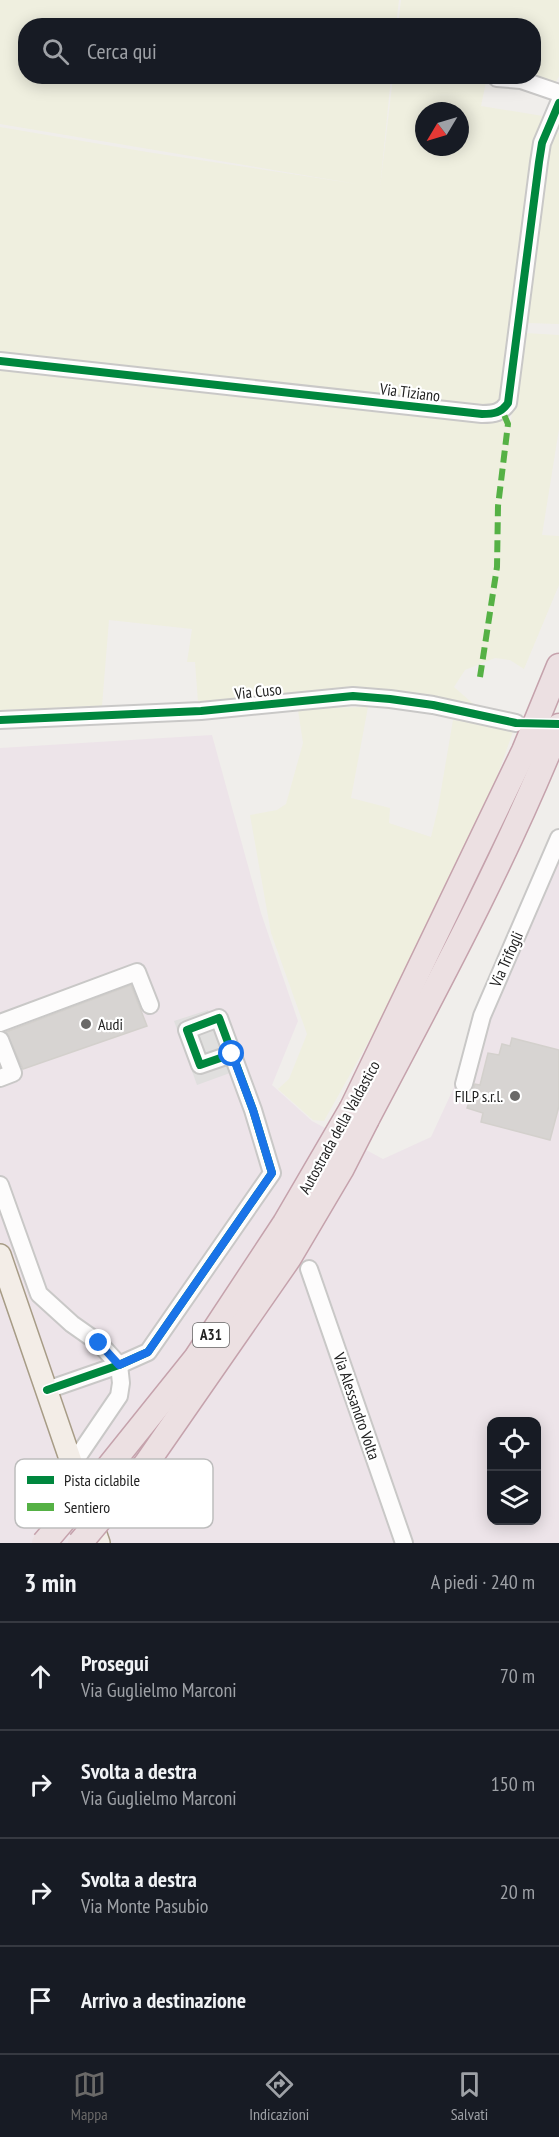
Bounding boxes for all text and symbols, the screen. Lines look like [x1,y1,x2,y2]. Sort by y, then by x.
search box [18,18,541,84]
icon: search [39,35,72,68]
text: Cerca qui [87,37,157,65]
north arrow [415,102,469,156]
street label: Via Tiziano [378,378,441,406]
street label: Via Cuso [233,679,283,704]
street label: Via Trifogli [484,928,527,991]
place label: Audi [98,1014,123,1034]
marker: Audi [79,1017,93,1031]
route start [218,1040,244,1066]
street label: Autostrada della Valdastico [294,1057,384,1197]
place label: FILP s.r.l. [455,1086,503,1106]
marker: FILP s.r.l. [508,1089,522,1103]
road number: A31 [193,1323,229,1347]
route end [85,1329,111,1355]
street label: Via Alessandro Volta [329,1349,385,1462]
map controls [487,1417,541,1525]
button: locate [487,1417,541,1471]
legend [15,1459,213,1528]
text: Pista ciclabile [64,1470,140,1490]
button: layers [487,1471,541,1525]
text: Sentiero [64,1497,110,1517]
text: 3 min [24,1566,77,1599]
text: A piedi · 240 m [431,1569,535,1595]
text: Prosegui [81,1649,149,1677]
icon: ahead [24,1660,57,1693]
text: 70 m [500,1663,535,1689]
text: Via Guglielmo Marconi [81,1677,237,1703]
text: Svolta a destra [81,1757,197,1785]
icon: right [24,1768,57,1801]
text: 150 m [491,1771,535,1797]
text: Via Guglielmo Marconi [81,1785,237,1811]
text: Svolta a destra [81,1865,197,1893]
icon: right [24,1876,57,1909]
text: 20 m [500,1879,535,1905]
text: Via Monte Pasubio [81,1893,208,1919]
icon: arrive [24,1984,57,2017]
text: Arrivo a destinazione [81,1986,246,2014]
tab: Mappa [71,2068,108,2124]
tab: Indicazioni [249,2068,309,2124]
tab: Salvati [451,2068,488,2124]

